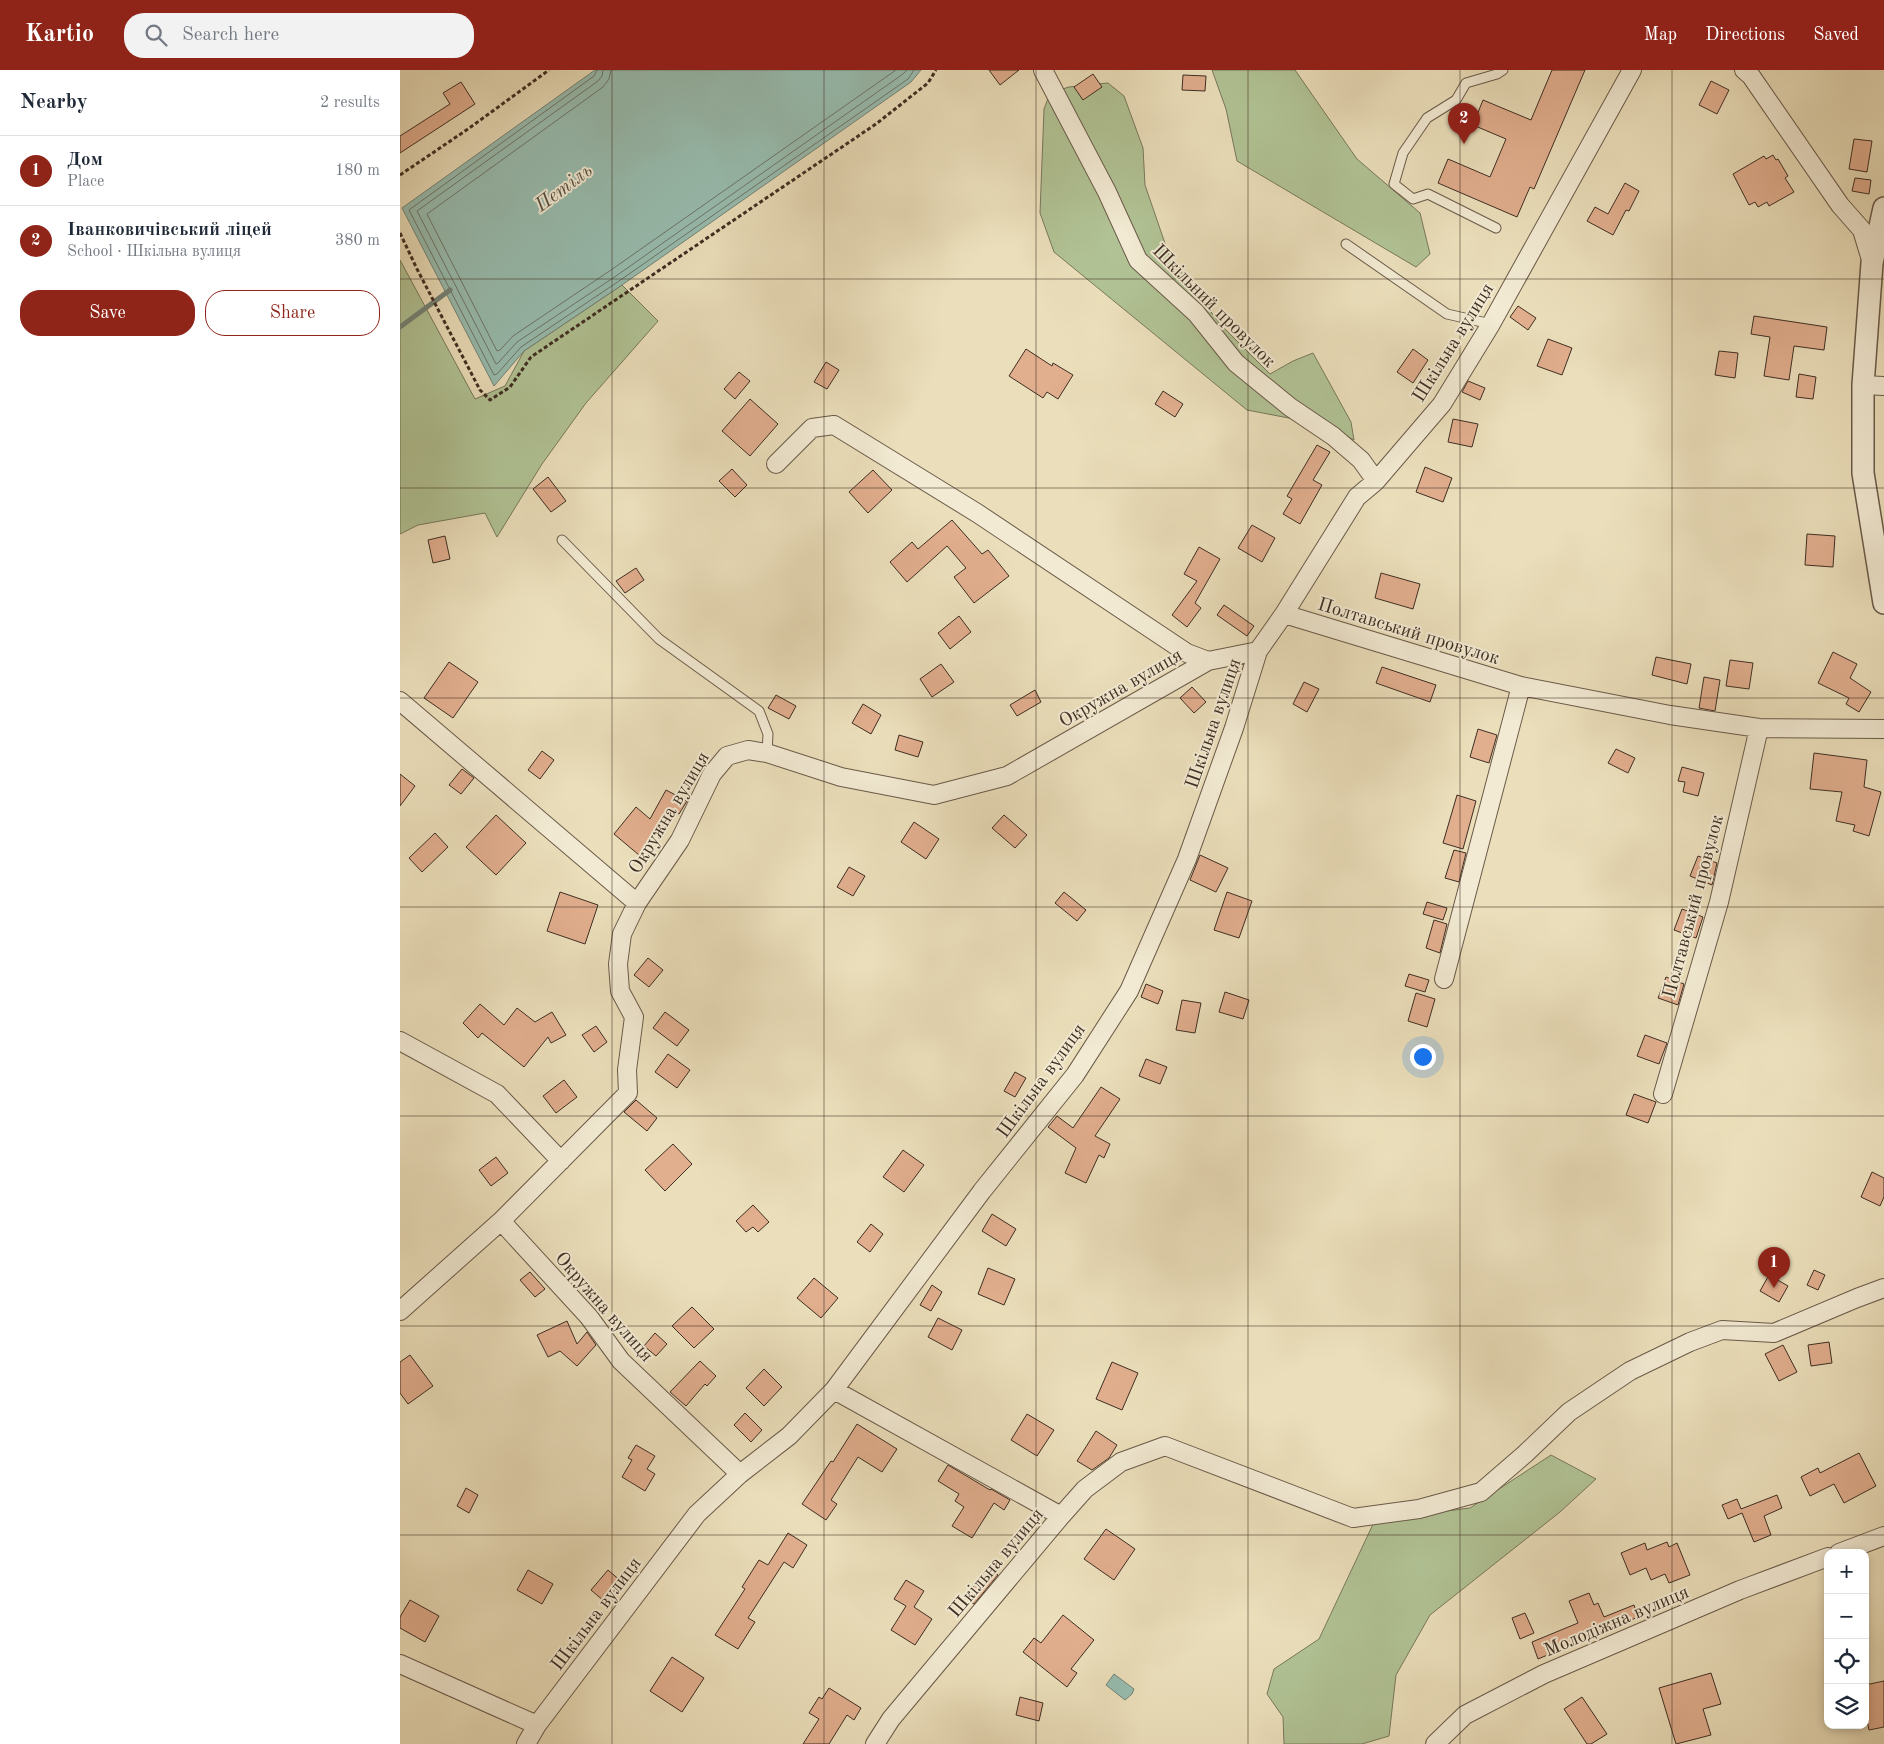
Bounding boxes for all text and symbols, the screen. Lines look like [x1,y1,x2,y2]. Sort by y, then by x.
search box [124,13,474,58]
icon: search [142,21,170,49]
text: Kartio [25,23,94,47]
text: Search here [182,26,279,45]
text: Map [1644,26,1677,44]
text: Directions [1705,26,1785,44]
text: Saved [1813,26,1859,44]
text: Nearby [20,92,88,113]
text: 2 results [320,95,380,111]
pin: 2 [1448,103,1480,144]
text: Дом [67,151,103,170]
water label: Петіль [531,161,597,217]
text: 1 [31,163,41,179]
text: 180 m [335,163,380,179]
text: Place [67,174,104,190]
text: Іванковичівський ліцей [67,221,272,240]
text: 2 [31,233,41,249]
text: 380 m [335,233,380,249]
street label: Шкільний провулок [1148,242,1279,372]
text: School · Шкільна вулиця [67,244,241,260]
street label: Шкільна вулиця [1410,280,1498,406]
button: Save [20,290,195,336]
button: Share [205,290,380,336]
street label: Полтавський провулок [1315,596,1502,669]
street label: Окружна вулиця [1056,646,1186,732]
street label: Шкільна вулиця [1183,656,1246,791]
street label: Окружна вулиця [626,749,714,878]
street label: Полтавський провулок [1661,812,1728,1001]
street label: Шкільна вулиця [994,1021,1090,1142]
your location [1410,1044,1436,1070]
pin: 1 [1758,1247,1790,1288]
street label: Окружна вулиця [550,1249,656,1366]
street label: Шкільна вулиця [946,1505,1048,1622]
map controls [1824,1549,1869,1729]
button: + [1824,1549,1869,1594]
street label: Шкільна вулиця [548,1554,646,1675]
street label: Молодіжна вулиця [1542,1583,1692,1661]
button: − [1824,1594,1869,1639]
button: locate [1824,1639,1869,1684]
button: layers [1824,1684,1869,1729]

